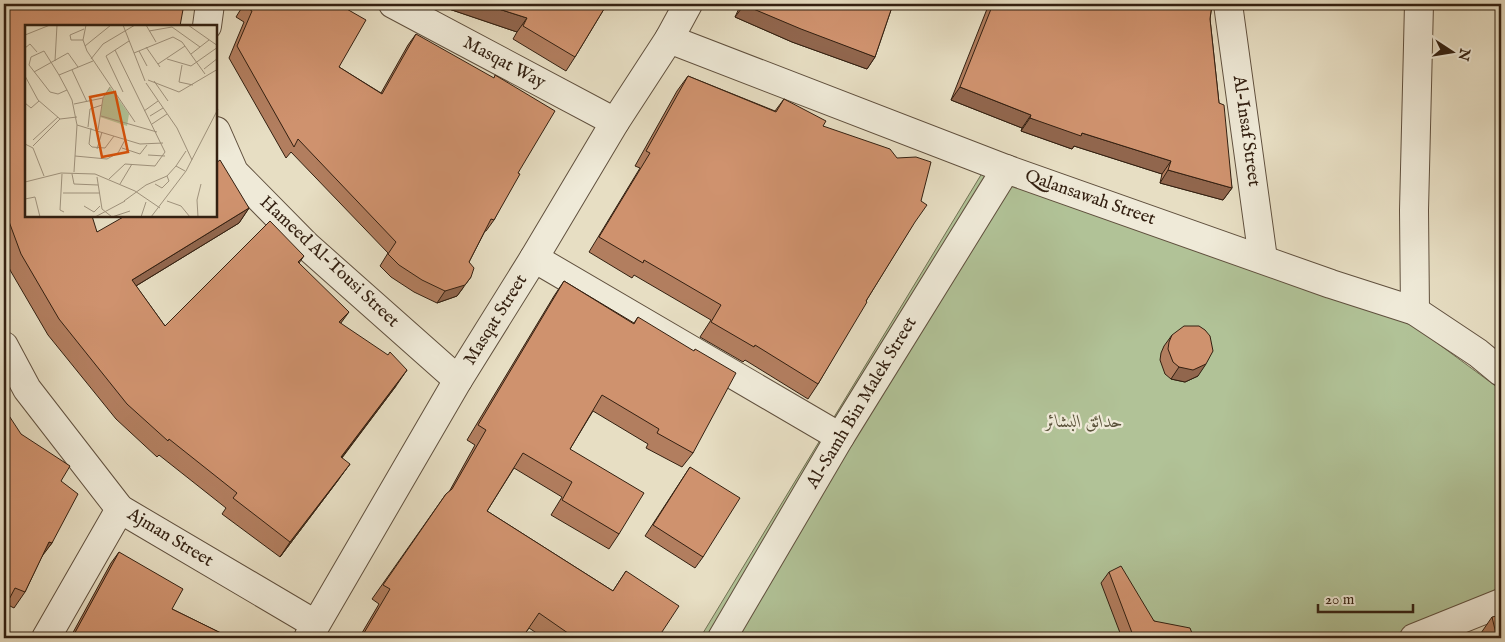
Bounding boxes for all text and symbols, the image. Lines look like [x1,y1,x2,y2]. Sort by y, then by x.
inset map [25,25,218,218]
north arrow [1428,28,1478,78]
street label: Masqat Way [459,32,549,94]
text: N [1454,46,1474,62]
street label: Al-Insaf Street [1227,73,1265,188]
street label: Qalansawah Street [1022,165,1158,231]
street label: Hameed Al-Tousi Street [254,191,404,333]
street label: Masqat Street [459,270,533,370]
street label: Al-Samh Bin Malek Street [801,313,922,494]
park label: حدائق البشائر [1043,411,1123,434]
street label: Ajman Street [122,503,217,573]
scale bar [1318,582,1412,614]
text: 20 m [1325,590,1355,609]

